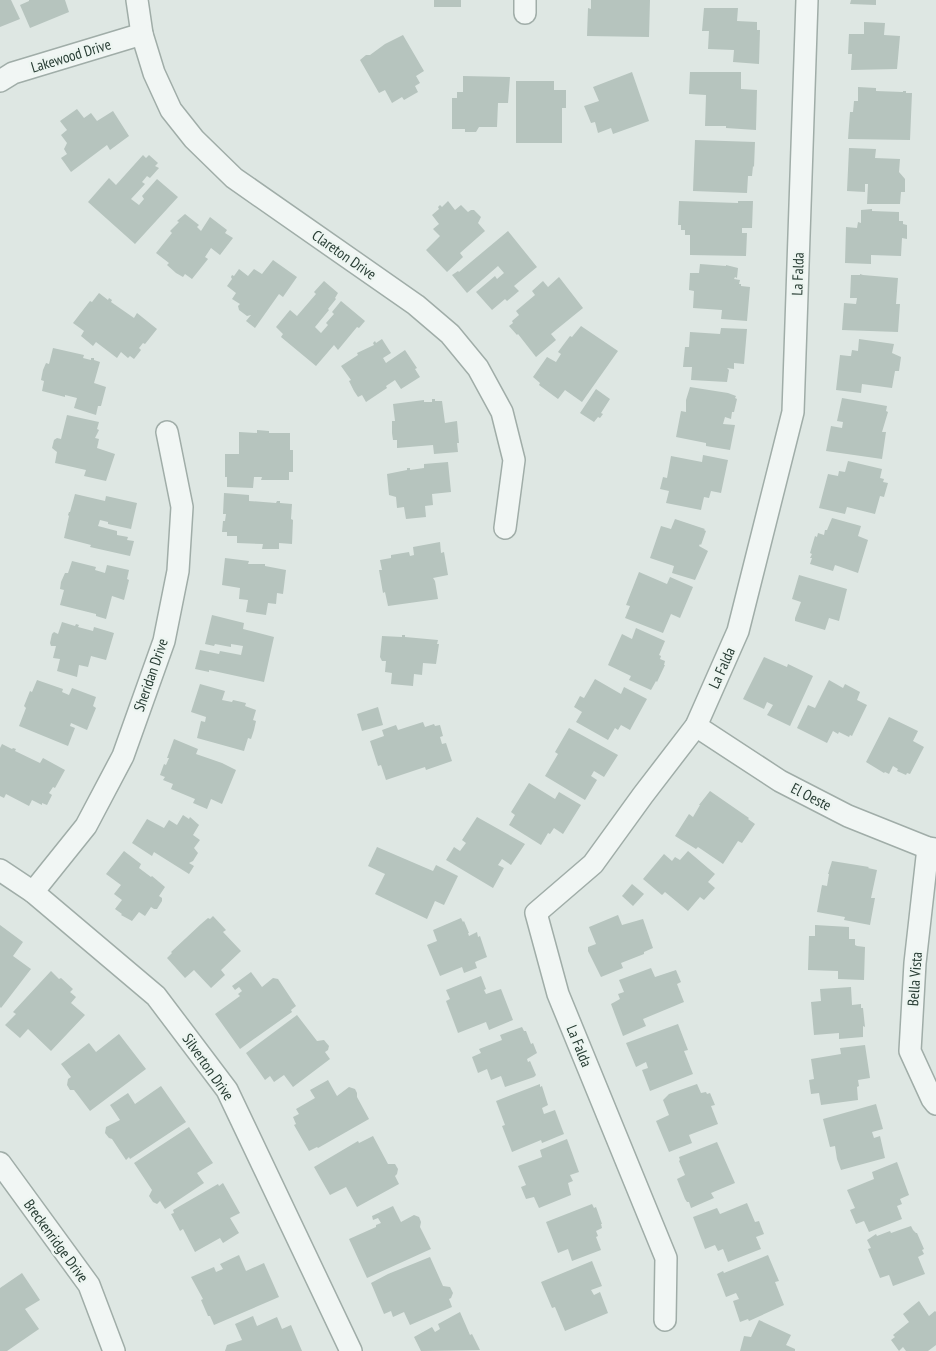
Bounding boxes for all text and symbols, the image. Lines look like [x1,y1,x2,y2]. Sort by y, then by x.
street label: Lakewood Drive [29,34,113,77]
street label: Clareton Drive [308,226,380,284]
street label: La Falda [787,252,808,296]
street label: Sheridan Drive [129,636,172,714]
street label: La Falda [704,644,739,691]
street label: El Oeste [788,778,835,815]
street label: Bella Vista [903,951,926,1007]
street label: La Falda [563,1022,596,1069]
street label: Silverton Drive [178,1030,238,1104]
street label: Breckenridge Drive [20,1195,93,1286]

